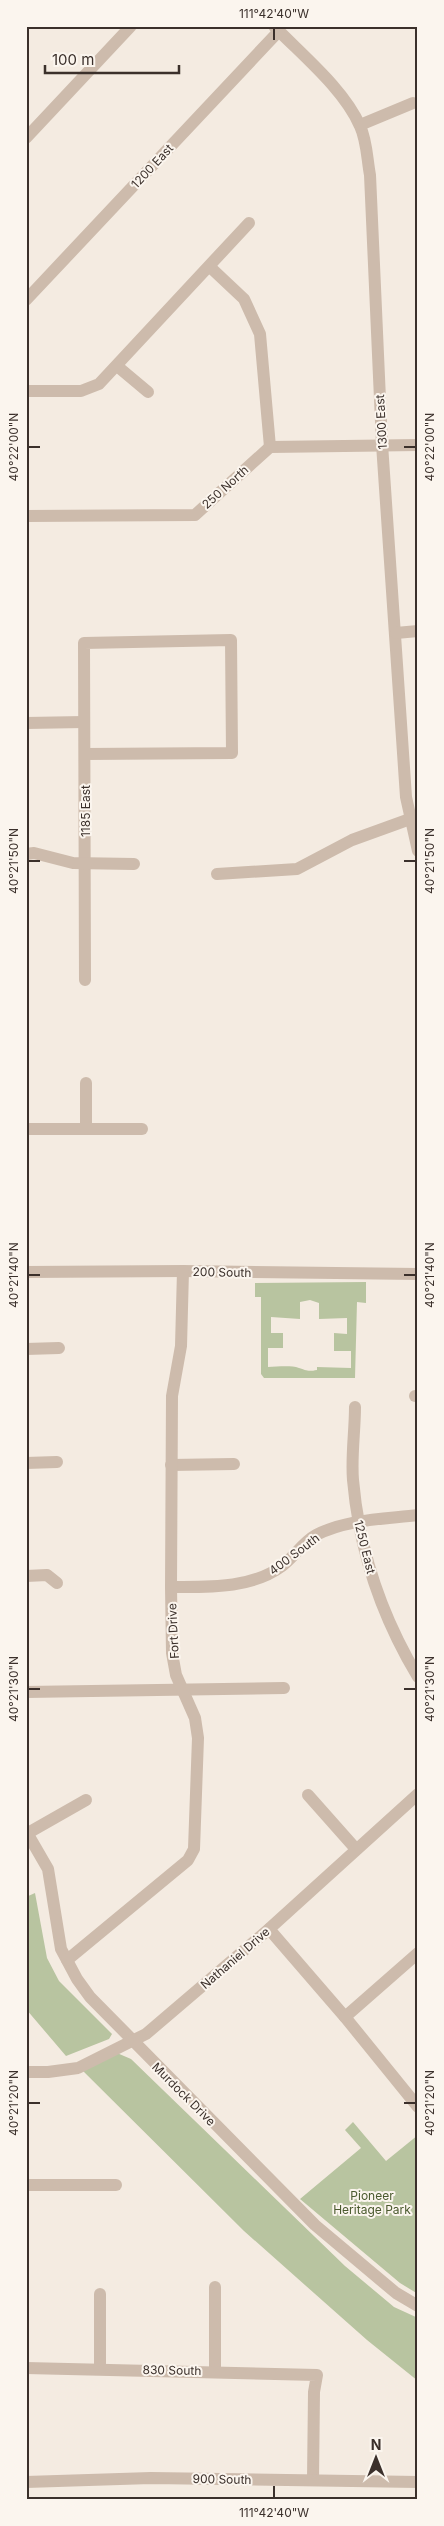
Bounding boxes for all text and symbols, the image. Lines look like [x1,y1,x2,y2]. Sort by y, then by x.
text: 111°42'40"W [239,6,309,21]
scale bar [45,42,179,74]
text: 100 m [52,50,94,69]
street label: 1200 East [128,141,176,191]
street label: 1300 East [372,394,390,450]
text: 40°22'00"N [6,413,21,481]
text: 40°22'00"N [422,413,437,481]
street label: 250 North [199,462,251,512]
street label: 1185 East [78,785,93,837]
text: 40°21'50"N [6,828,21,894]
text: 40°21'50"N [422,828,437,894]
text: 40°21'40"N [6,1242,21,1308]
text: 40°21'40"N [422,1242,437,1308]
street label: 200 South [192,1264,252,1280]
street label: 1250 East [351,1519,379,1575]
street label: 400 South [266,1530,322,1578]
street label: Fort Drive [164,1603,182,1659]
text: 40°21'30"N [6,1656,21,1722]
text: 40°21'30"N [422,1656,437,1722]
street label: Nathaniel Drive [197,1924,273,1992]
street label: Murdock Drive [149,2059,219,2129]
text: 40°21'20"N [6,2070,21,2136]
text: 40°21'20"N [422,2070,437,2136]
park label: Pioneer Heritage Park [333,2188,411,2217]
street label: 830 South [142,2362,202,2378]
north arrow [352,2434,402,2484]
text: N [371,2436,381,2453]
street label: 900 South [192,2471,252,2487]
text: 111°42'40"W [239,2505,309,2520]

